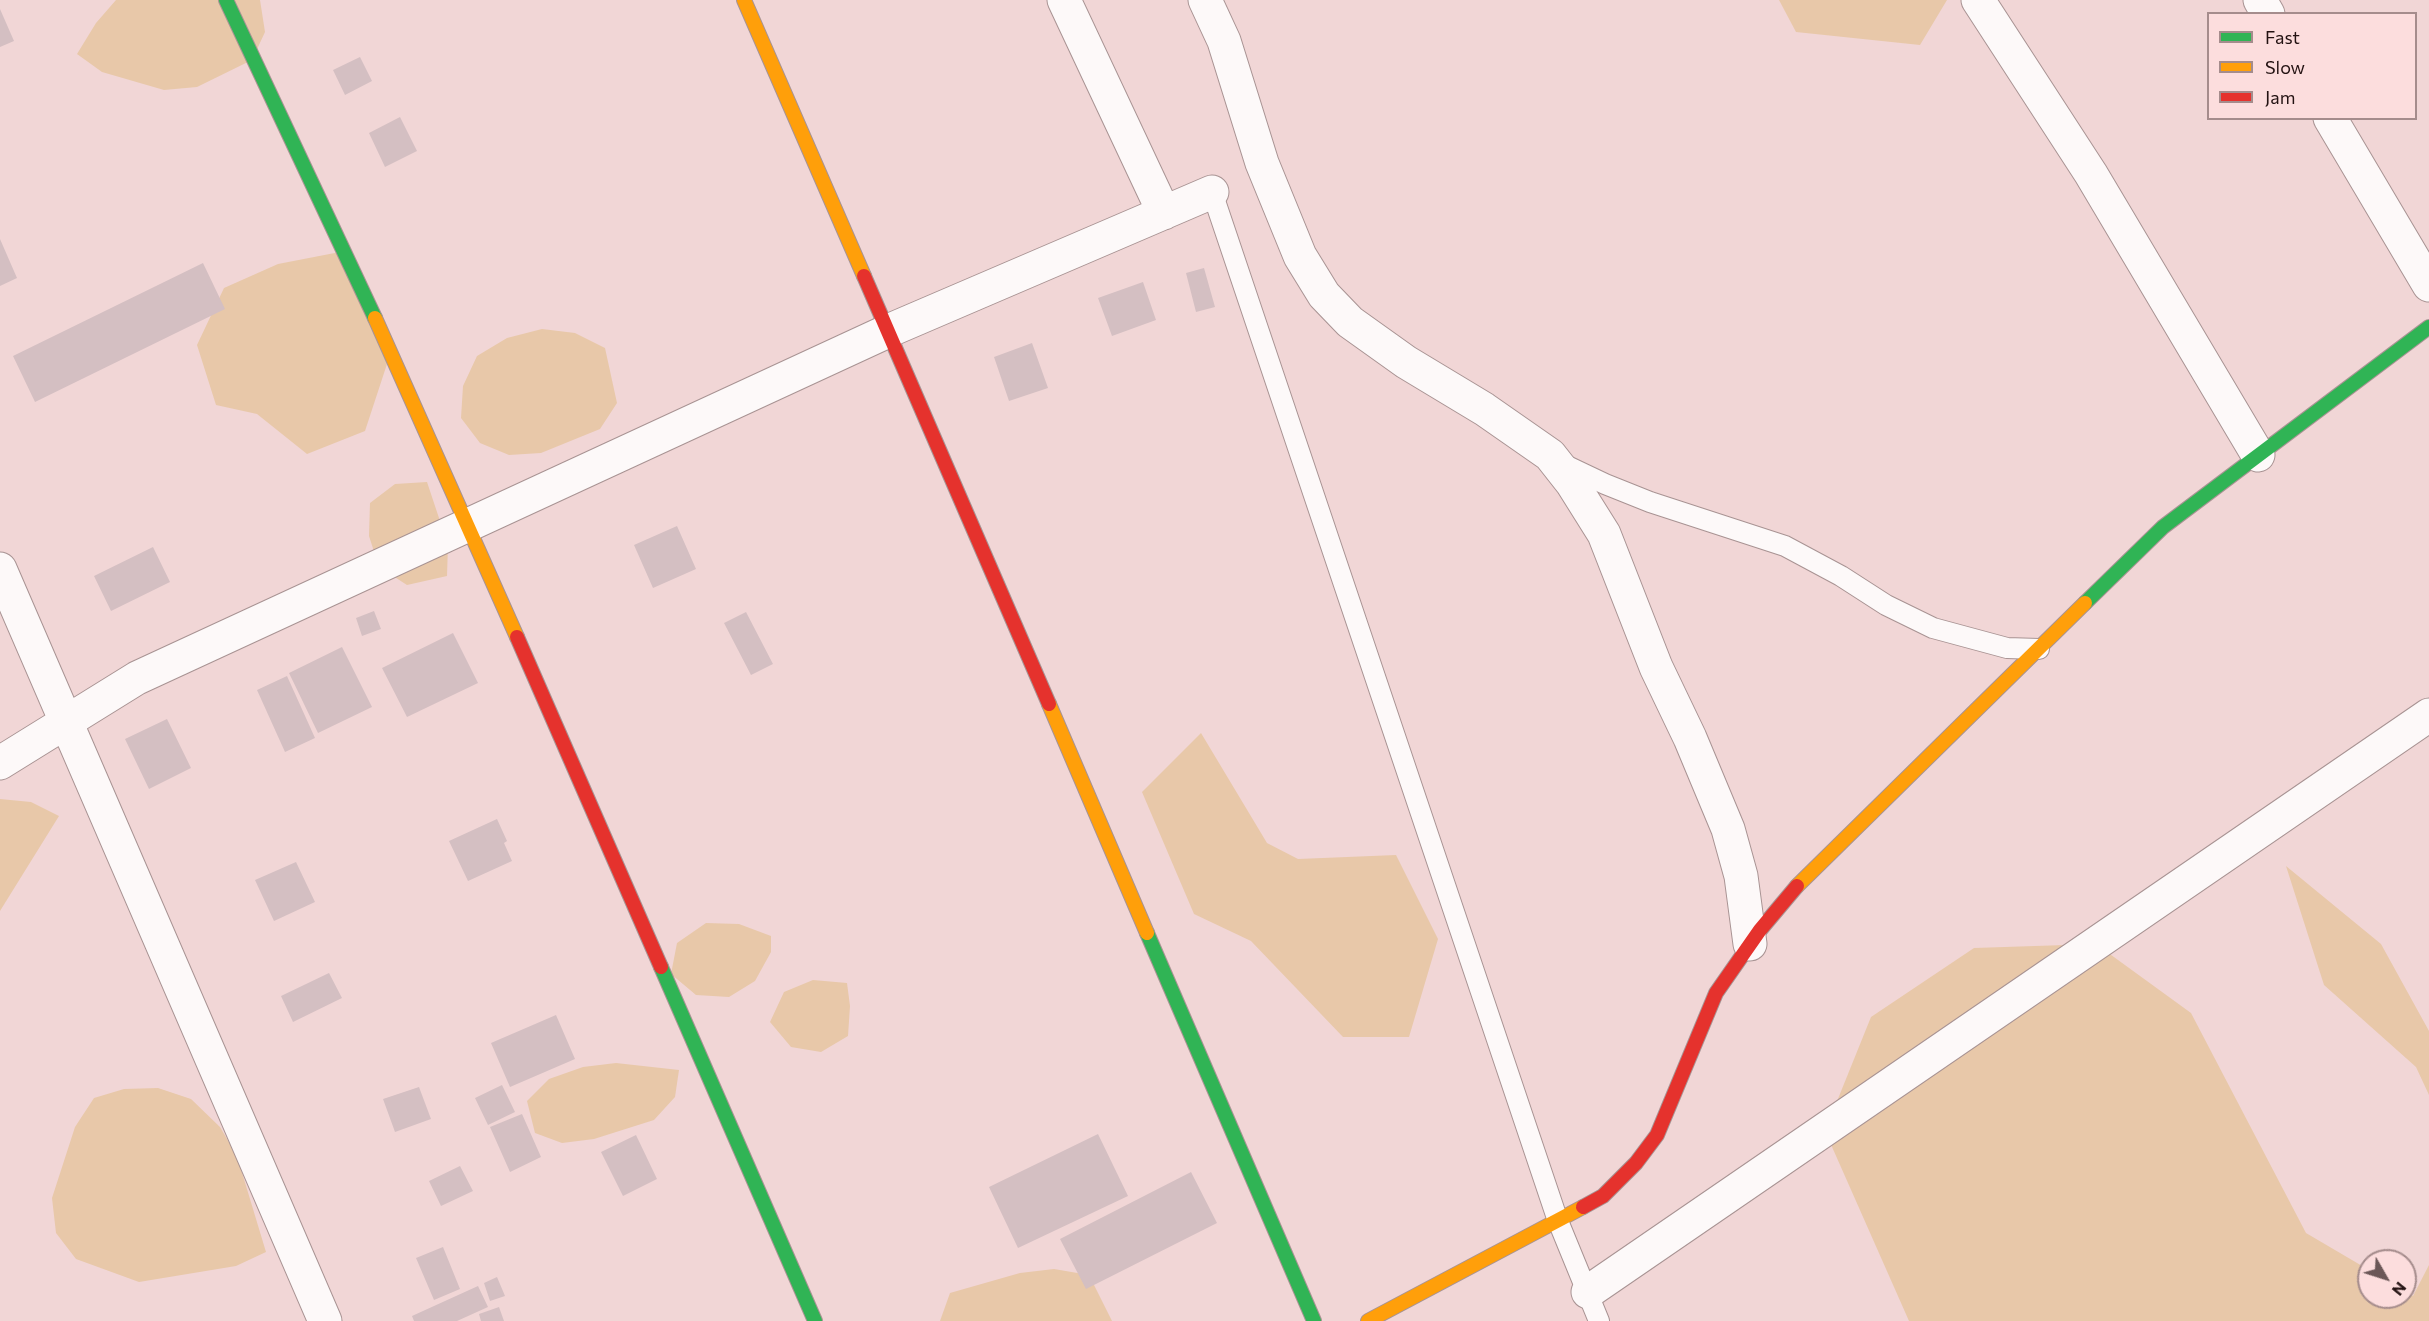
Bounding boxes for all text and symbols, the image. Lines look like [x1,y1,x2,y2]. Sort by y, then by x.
legend [2207,12,2417,120]
text: Fast [2265,26,2300,48]
text: Slow [2265,56,2305,78]
text: Jam [2265,86,2295,108]
north arrow [2357,1249,2417,1309]
text: N [2389,1279,2411,1300]

